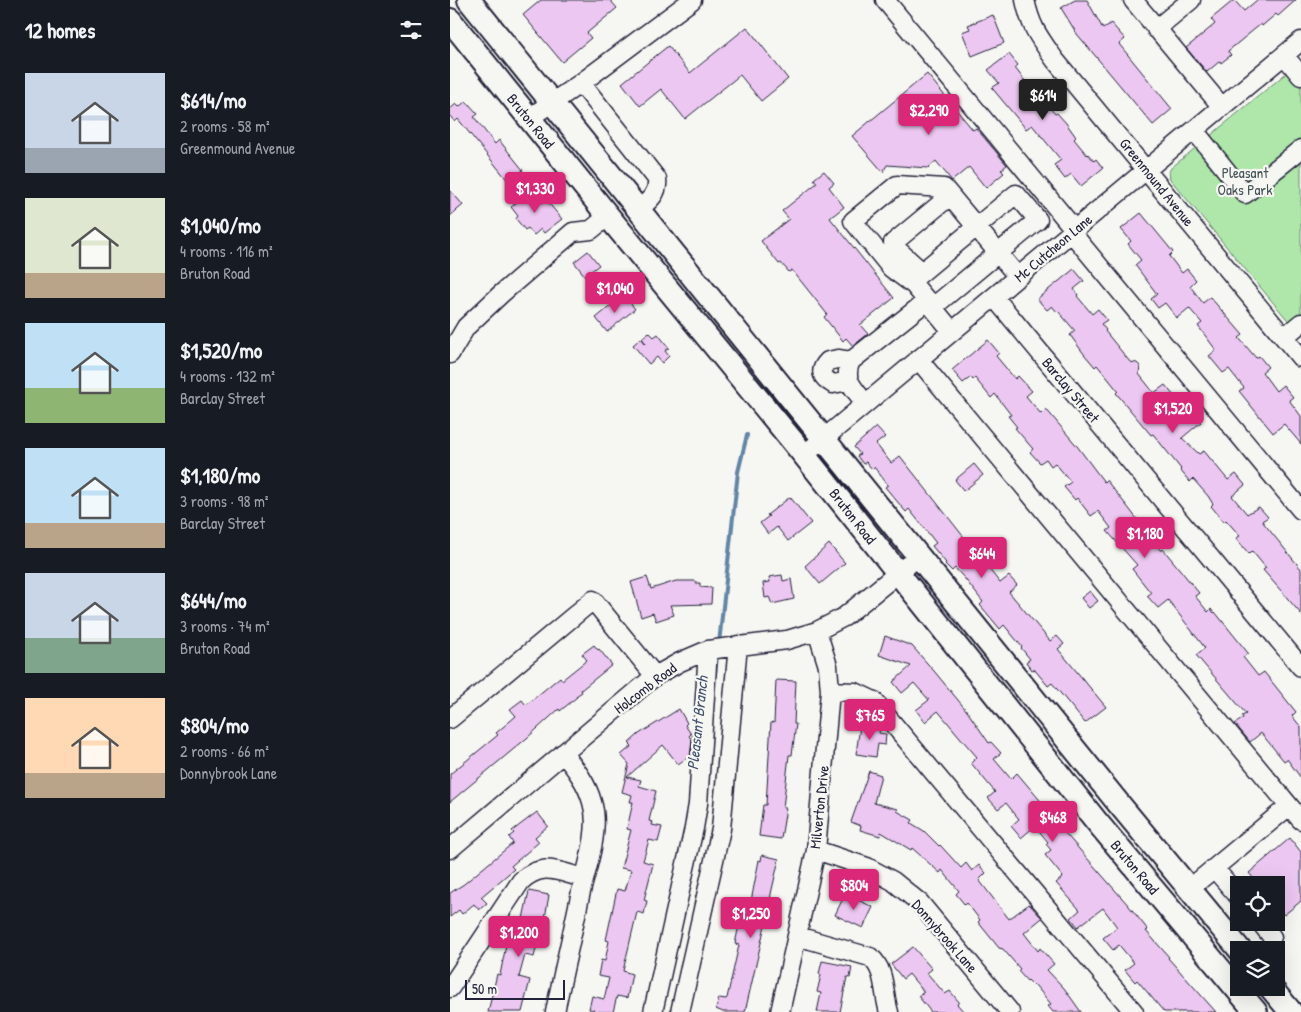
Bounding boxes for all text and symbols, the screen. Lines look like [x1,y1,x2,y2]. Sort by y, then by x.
text: 12 homes [25,16,95,45]
icon: filters [397,16,425,44]
pin: $614 [1013,78,1073,121]
text: $614 [1030,84,1056,106]
text: $614/mo [180,86,246,115]
street label: Bruton Road [502,89,560,153]
icon: home [65,93,125,153]
pin: $2,290 [888,94,970,136]
text: $2,290 [909,99,949,121]
text: 2 rooms · 58 m² [180,115,270,137]
street label: Greenmound Avenue [1115,133,1199,231]
text: Greenmound Avenue [180,137,295,159]
park label: Pleasant Oaks Park [1218,162,1272,200]
pin: $1,330 [494,172,576,214]
text: $1,330 [516,177,554,199]
street label: Mc Cutcheon Lane [1009,209,1097,287]
text: $1,040/mo [180,211,261,240]
icon: home [65,218,125,278]
text: 4 rooms · 116 m² [180,240,273,262]
text: Bruton Road [180,262,250,284]
pin: $1,040 [574,272,656,314]
text: $1,040 [596,277,634,299]
text: $1,520/mo [180,336,262,365]
icon: home [65,343,125,403]
street label: Barclay Street [1037,353,1105,428]
text: 4 rooms · 132 m² [180,365,275,387]
text: Barclay Street [180,387,265,409]
pin: $1,520 [1132,392,1214,434]
text: $1,520 [1154,397,1192,419]
text: $1,180/mo [180,461,260,490]
icon: home [65,468,125,528]
street label: Bruton Road [825,484,881,548]
text: 3 rooms · 98 m² [180,490,269,512]
text: Barclay Street [180,512,265,534]
pin: $1,180 [1104,516,1186,559]
text: $1,180 [1126,522,1164,544]
pin: $644 [952,536,1012,579]
text: $644 [969,542,995,564]
text: $644/mo [180,586,246,615]
icon: home [65,593,125,653]
text: 3 rooms · 74 m² [180,615,270,637]
text: Bruton Road [180,637,250,659]
street label: Holcomb Road [609,657,681,718]
water label: Pleasant Branch [681,674,713,771]
pin: $765 [840,698,900,741]
text: $765 [855,704,885,726]
text: $804/mo [180,711,249,740]
icon: home [65,718,125,778]
text: 2 rooms · 66 m² [180,740,269,762]
text: Donnybrook Lane [180,762,277,784]
street label: Milverton Drive [804,764,834,850]
pin: $468 [1023,800,1083,843]
text: $468 [1039,806,1067,828]
street label: Bruton Road [1106,835,1164,899]
pin: $804 [824,868,884,911]
text: $804 [840,874,868,896]
map controls [1230,876,1285,996]
button: locate [1230,876,1285,931]
street label: Donnybrook Lane [907,895,983,977]
pin: $1,250 [710,896,792,939]
text: $1,250 [732,902,770,924]
pin: $1,200 [478,916,560,958]
text: $1,200 [500,921,538,943]
button: layers [1230,941,1285,996]
scale bar [465,977,565,1000]
text: 50 m [472,979,497,998]

